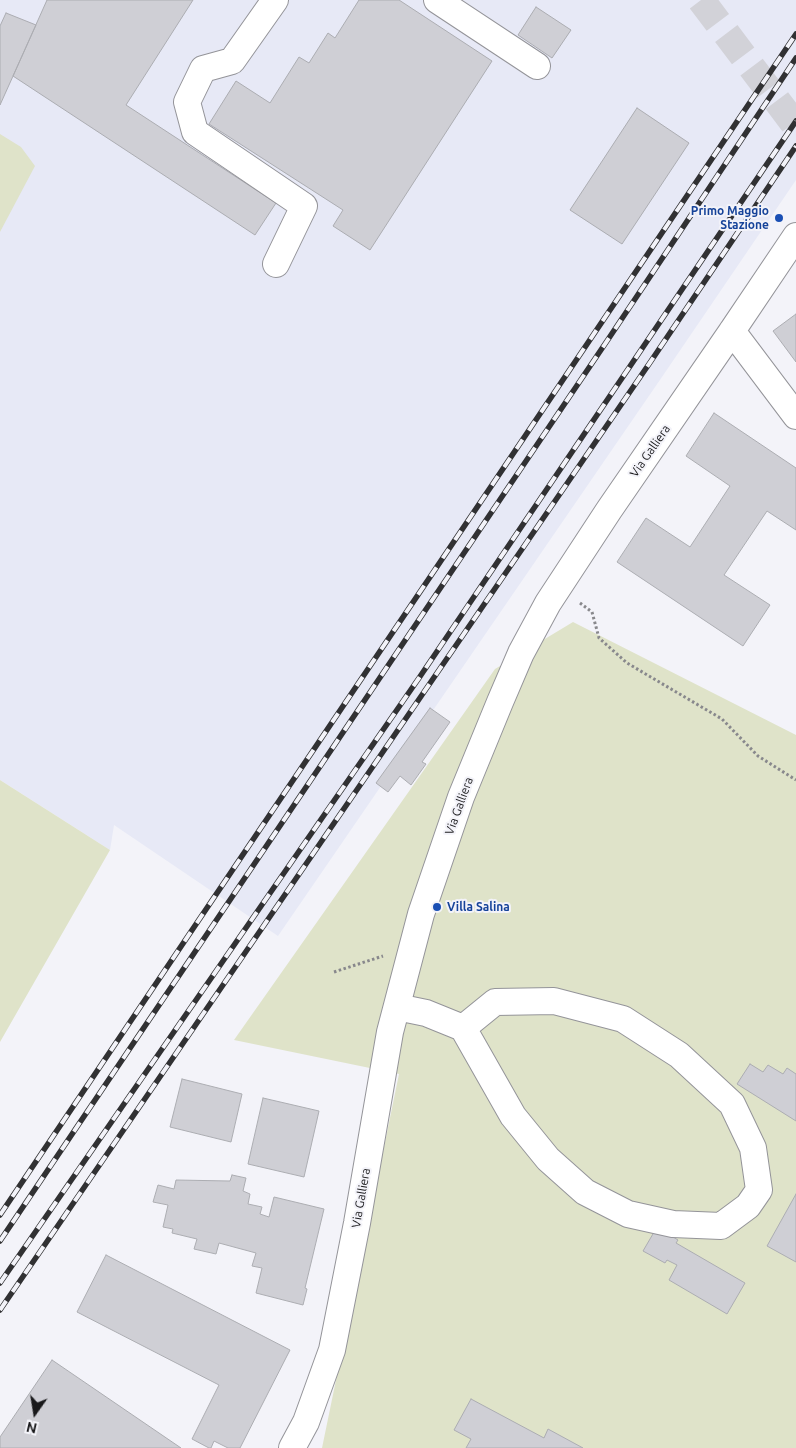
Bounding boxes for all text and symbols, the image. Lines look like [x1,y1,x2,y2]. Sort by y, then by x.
place label: Primo Maggio Stazione [691,204,769,232]
marker: Primo Maggio Stazione [773,212,785,224]
street label: Via Galliera [627,422,673,480]
street label: Via Galliera [442,775,476,837]
place label: Villa Salina [447,900,510,914]
marker: Villa Salina [431,901,443,913]
street label: Via Galliera [349,1167,373,1229]
north arrow [10,1388,60,1438]
text: N [25,1419,39,1437]

